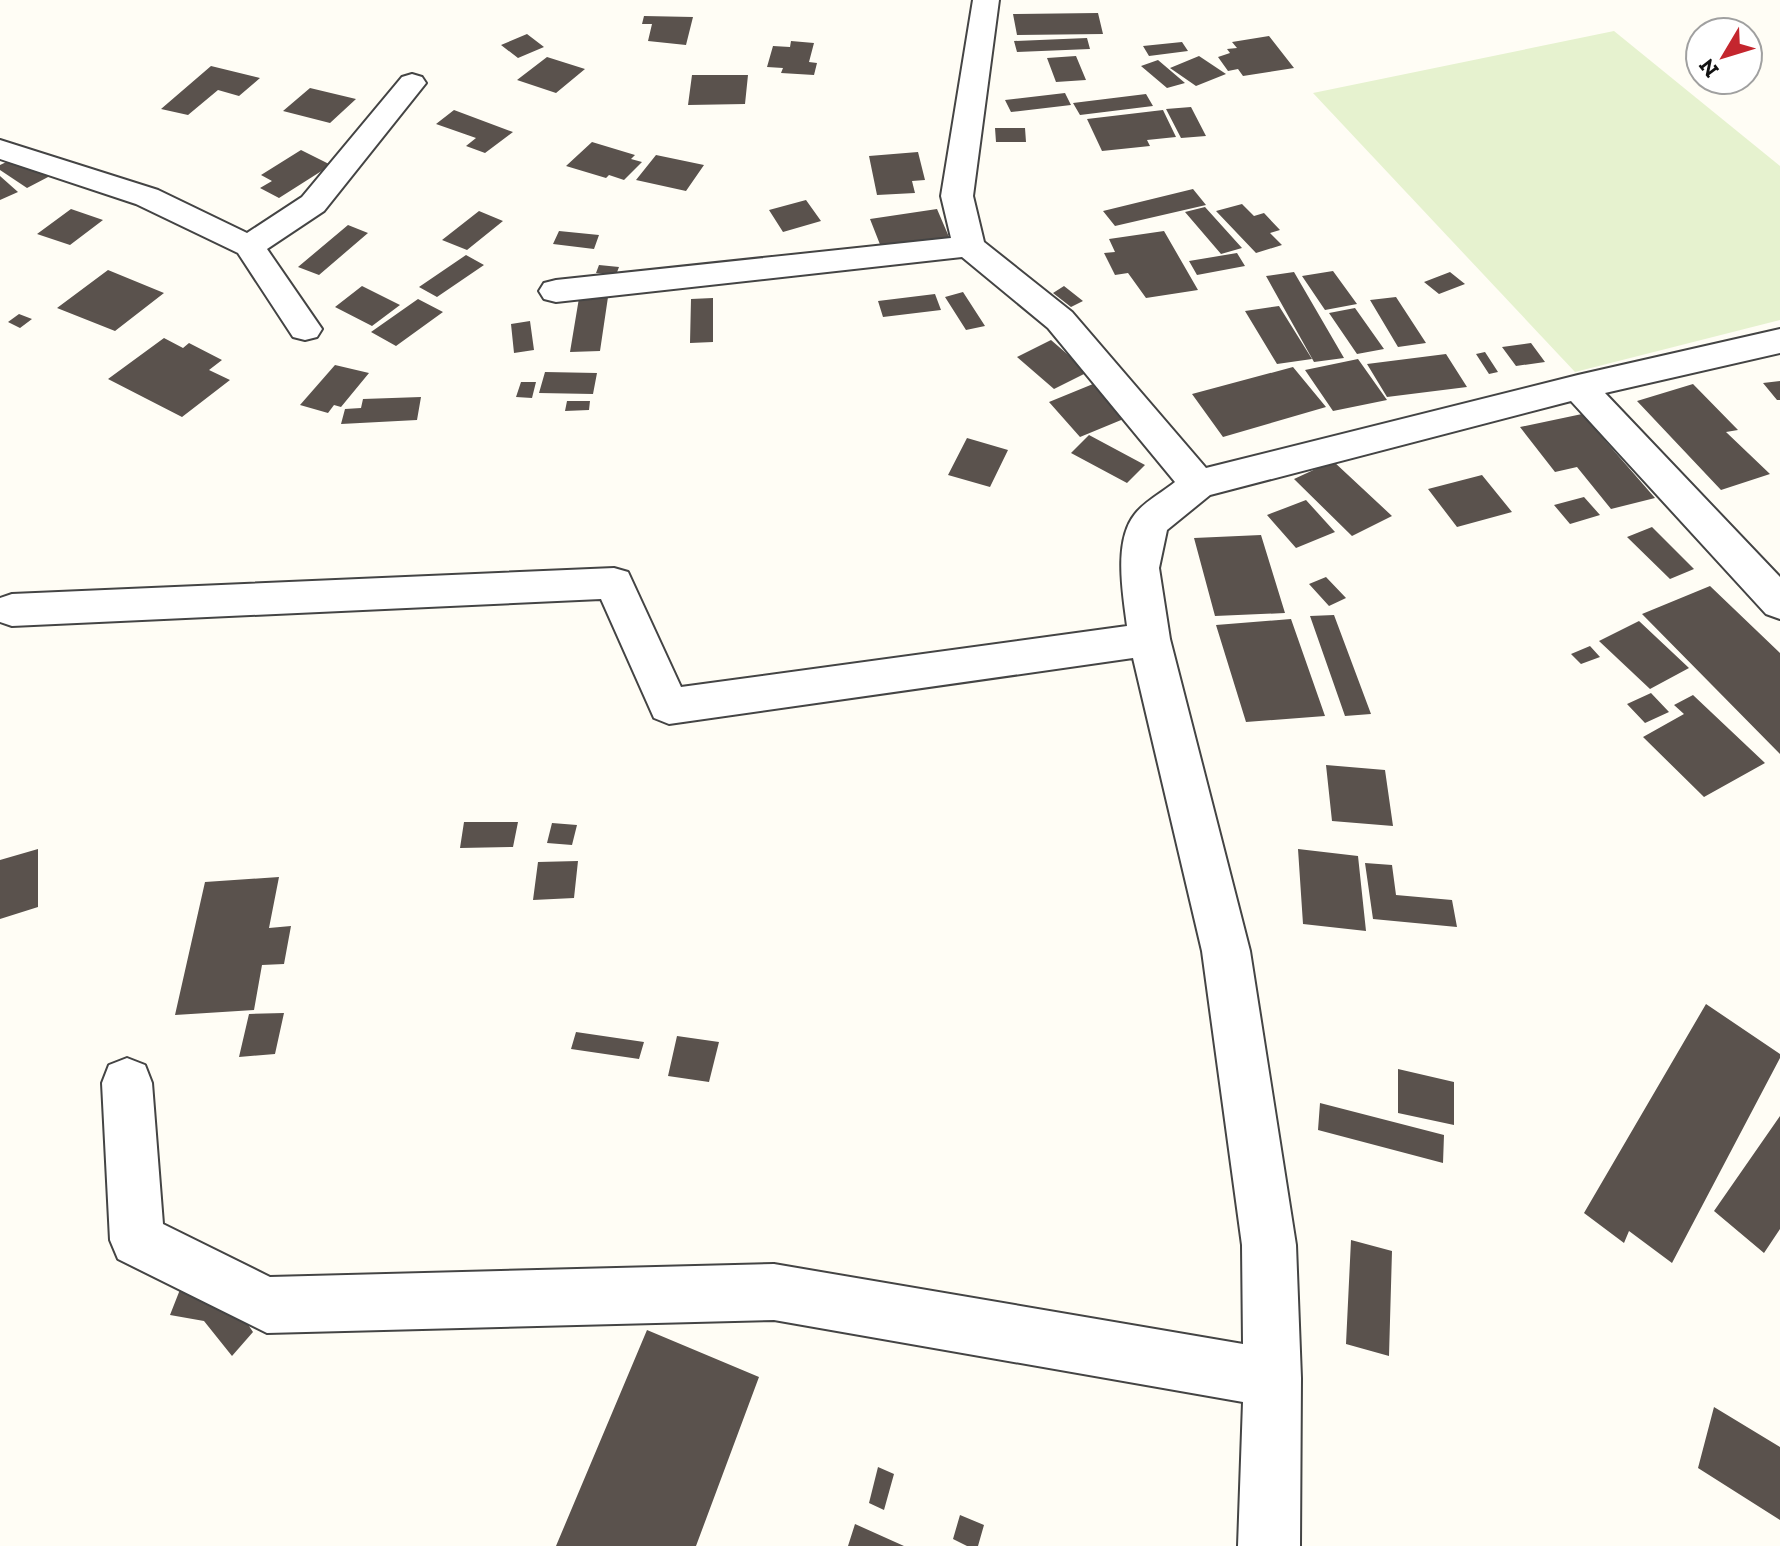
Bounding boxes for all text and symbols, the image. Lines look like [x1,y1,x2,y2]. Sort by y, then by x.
north arrow [1684,16,1764,96]
text: N [1693,53,1724,83]

